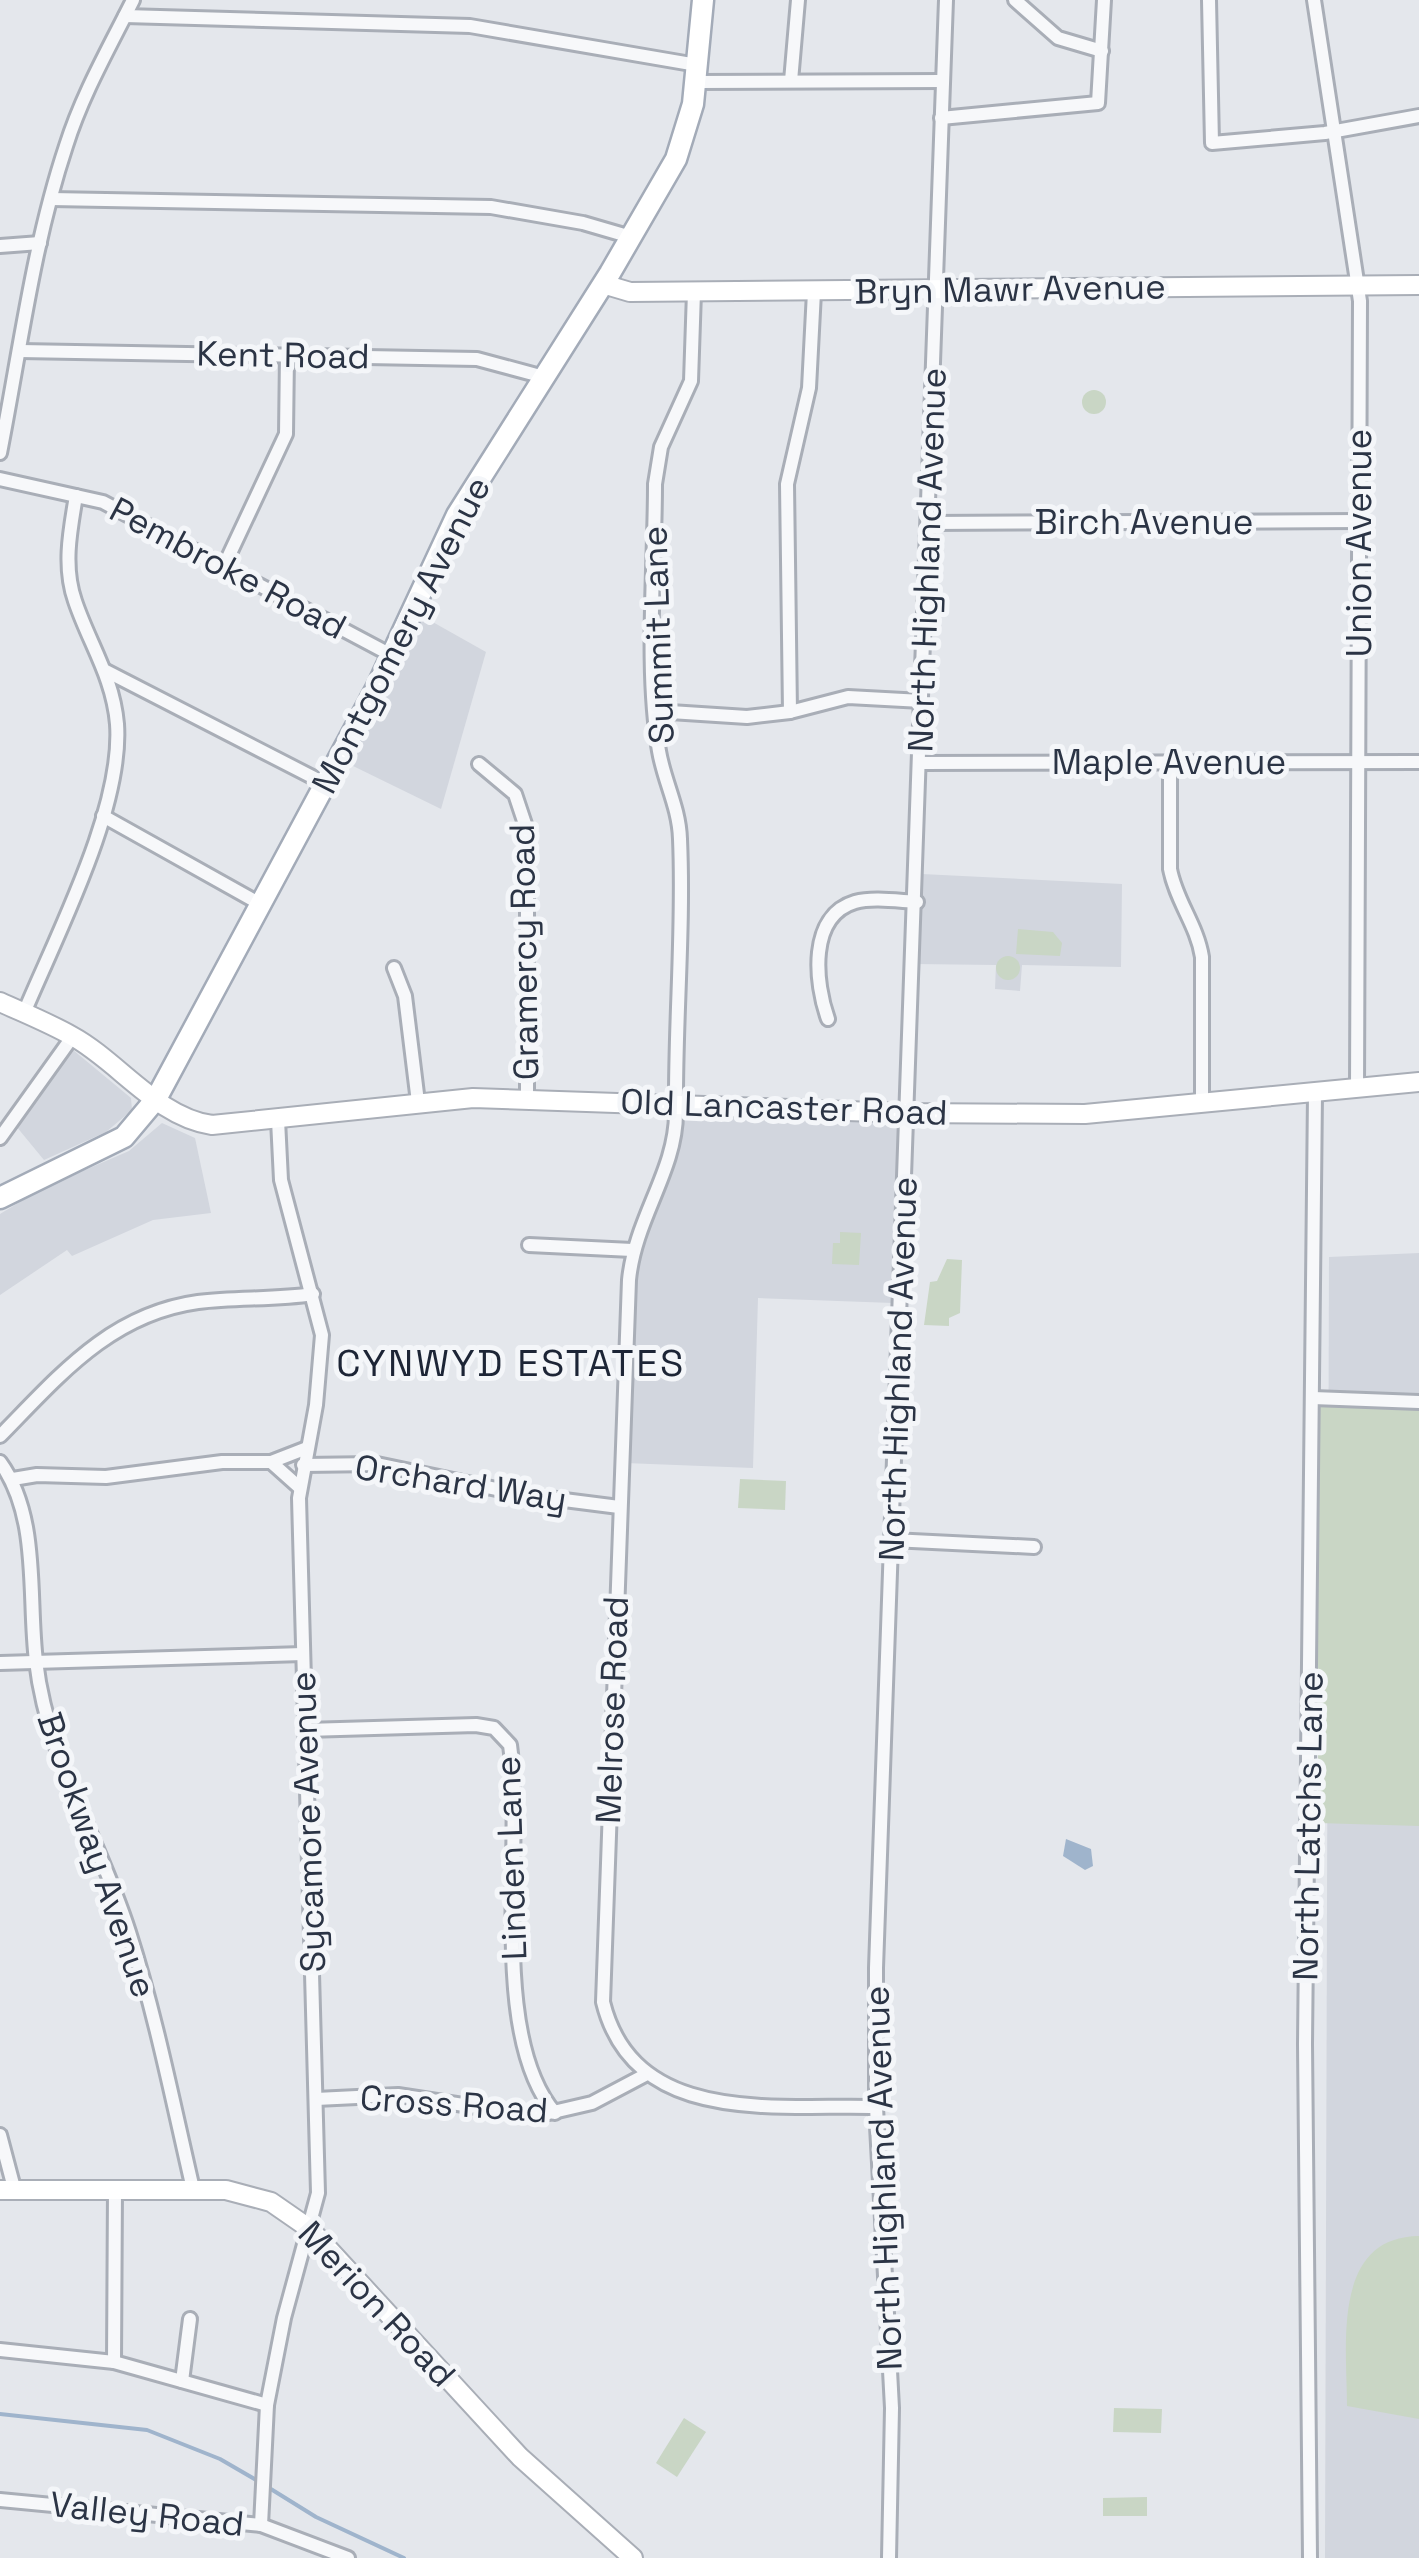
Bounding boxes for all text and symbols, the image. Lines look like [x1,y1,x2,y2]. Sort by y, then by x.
street label: Bryn Mawr Avenue [854,264,1166,314]
street label: Kent Road [196,331,370,379]
street label: North Highland Avenue [898,367,956,753]
street label: Union Avenue [1337,429,1381,657]
street label: Montgomery Avenue [302,469,500,801]
street label: Pembroke Road [102,487,354,649]
street label: Birch Avenue [1035,500,1253,544]
street label: Summit Lane [632,525,684,745]
street label: Maple Avenue [1052,740,1286,784]
street label: Gramercy Road [500,823,548,1081]
street label: Old Lancaster Road [620,1079,948,1135]
street label: North Highland Avenue [869,1176,927,1562]
district label: CYNWYD ESTATES [336,1339,686,1387]
street label: Orchard Way [352,1445,570,1521]
street label: Melrose Road [586,1595,638,1825]
street label: Sycamore Avenue [281,1671,335,1973]
street label: North Latchs Lane [1283,1671,1333,1981]
street label: Brookway Avenue [28,1707,166,2003]
street label: Linden Lane [485,1755,537,1961]
street label: North Highland Avenue [854,1985,912,2371]
street label: Cross Road [358,2075,550,2133]
street label: Merion Road [289,2212,465,2396]
street label: Valley Road [48,2482,246,2546]

